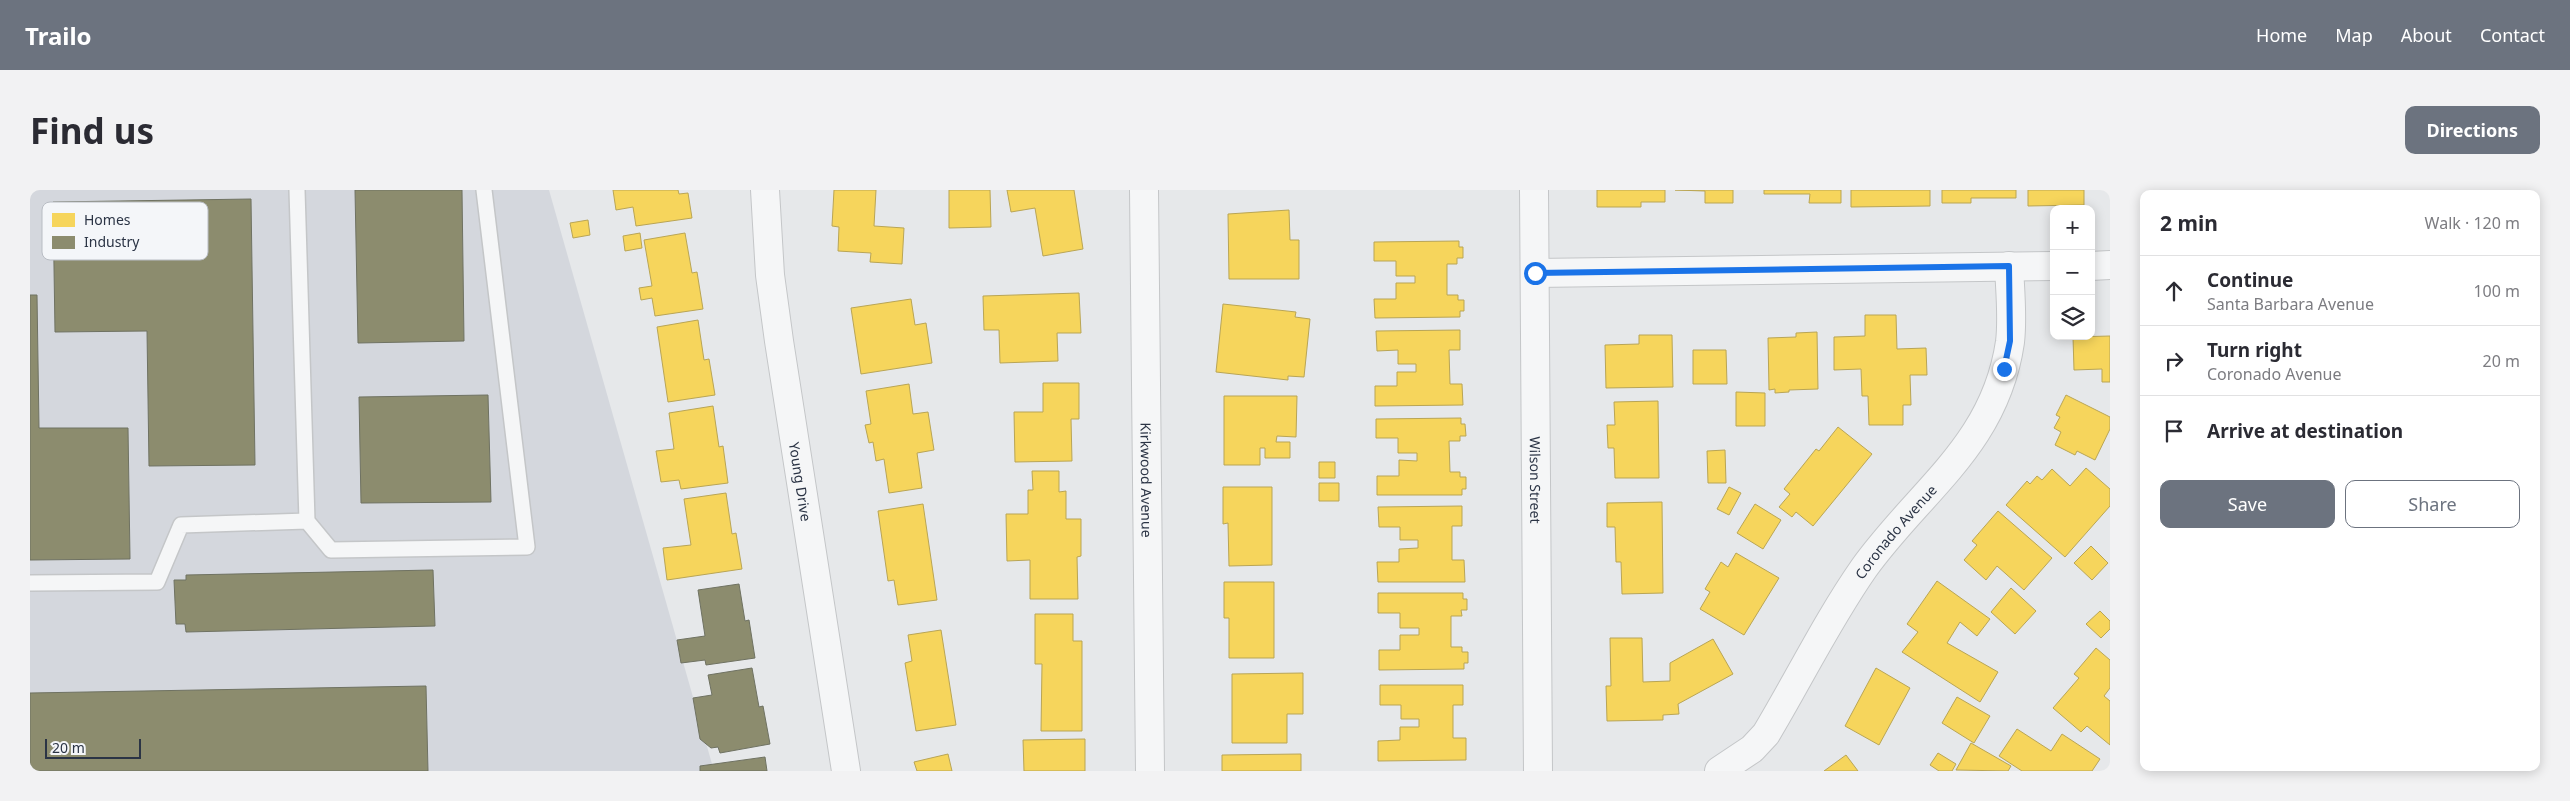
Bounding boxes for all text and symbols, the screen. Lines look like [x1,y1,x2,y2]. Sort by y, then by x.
text: Trailo [25,19,92,52]
text: Home [2256,23,2307,47]
text: Map [2335,23,2373,47]
text: About [2401,23,2452,47]
text: Contact [2480,23,2545,47]
button: Directions [2405,106,2540,154]
text: Find us [30,107,154,154]
legend [42,202,208,260]
map controls [2050,205,2095,340]
button: + [2050,205,2095,250]
text: 2 min [2160,209,2218,237]
text: Homes [84,210,131,229]
text: Walk · 120 m [2425,212,2520,234]
text: Industry [84,232,140,251]
button: − [2050,250,2095,295]
route start [1524,262,1547,285]
text: Continue [2207,267,2293,293]
icon: ahead [2160,277,2188,305]
text: 100 m [2473,280,2520,302]
text: Santa Barbara Avenue [2207,293,2374,315]
button: layers [2050,295,2095,340]
text: Turn right [2207,337,2302,363]
icon: right [2160,347,2188,375]
text: 20 m [2483,350,2520,372]
route end [1993,358,2016,381]
text: Coronado Avenue [2207,363,2341,385]
icon: arrive [2160,417,2188,445]
text: Arrive at destination [2207,418,2403,444]
street label: Kirkwood Avenue [1137,422,1157,538]
street label: Wilson Street [1526,436,1546,524]
street label: Young Drive [785,441,816,523]
street label: Coronado Avenue [1850,480,1940,582]
button: Save [2160,480,2335,528]
button: Share [2345,480,2520,528]
scale bar [45,736,141,759]
text: 20 m [52,738,85,757]

